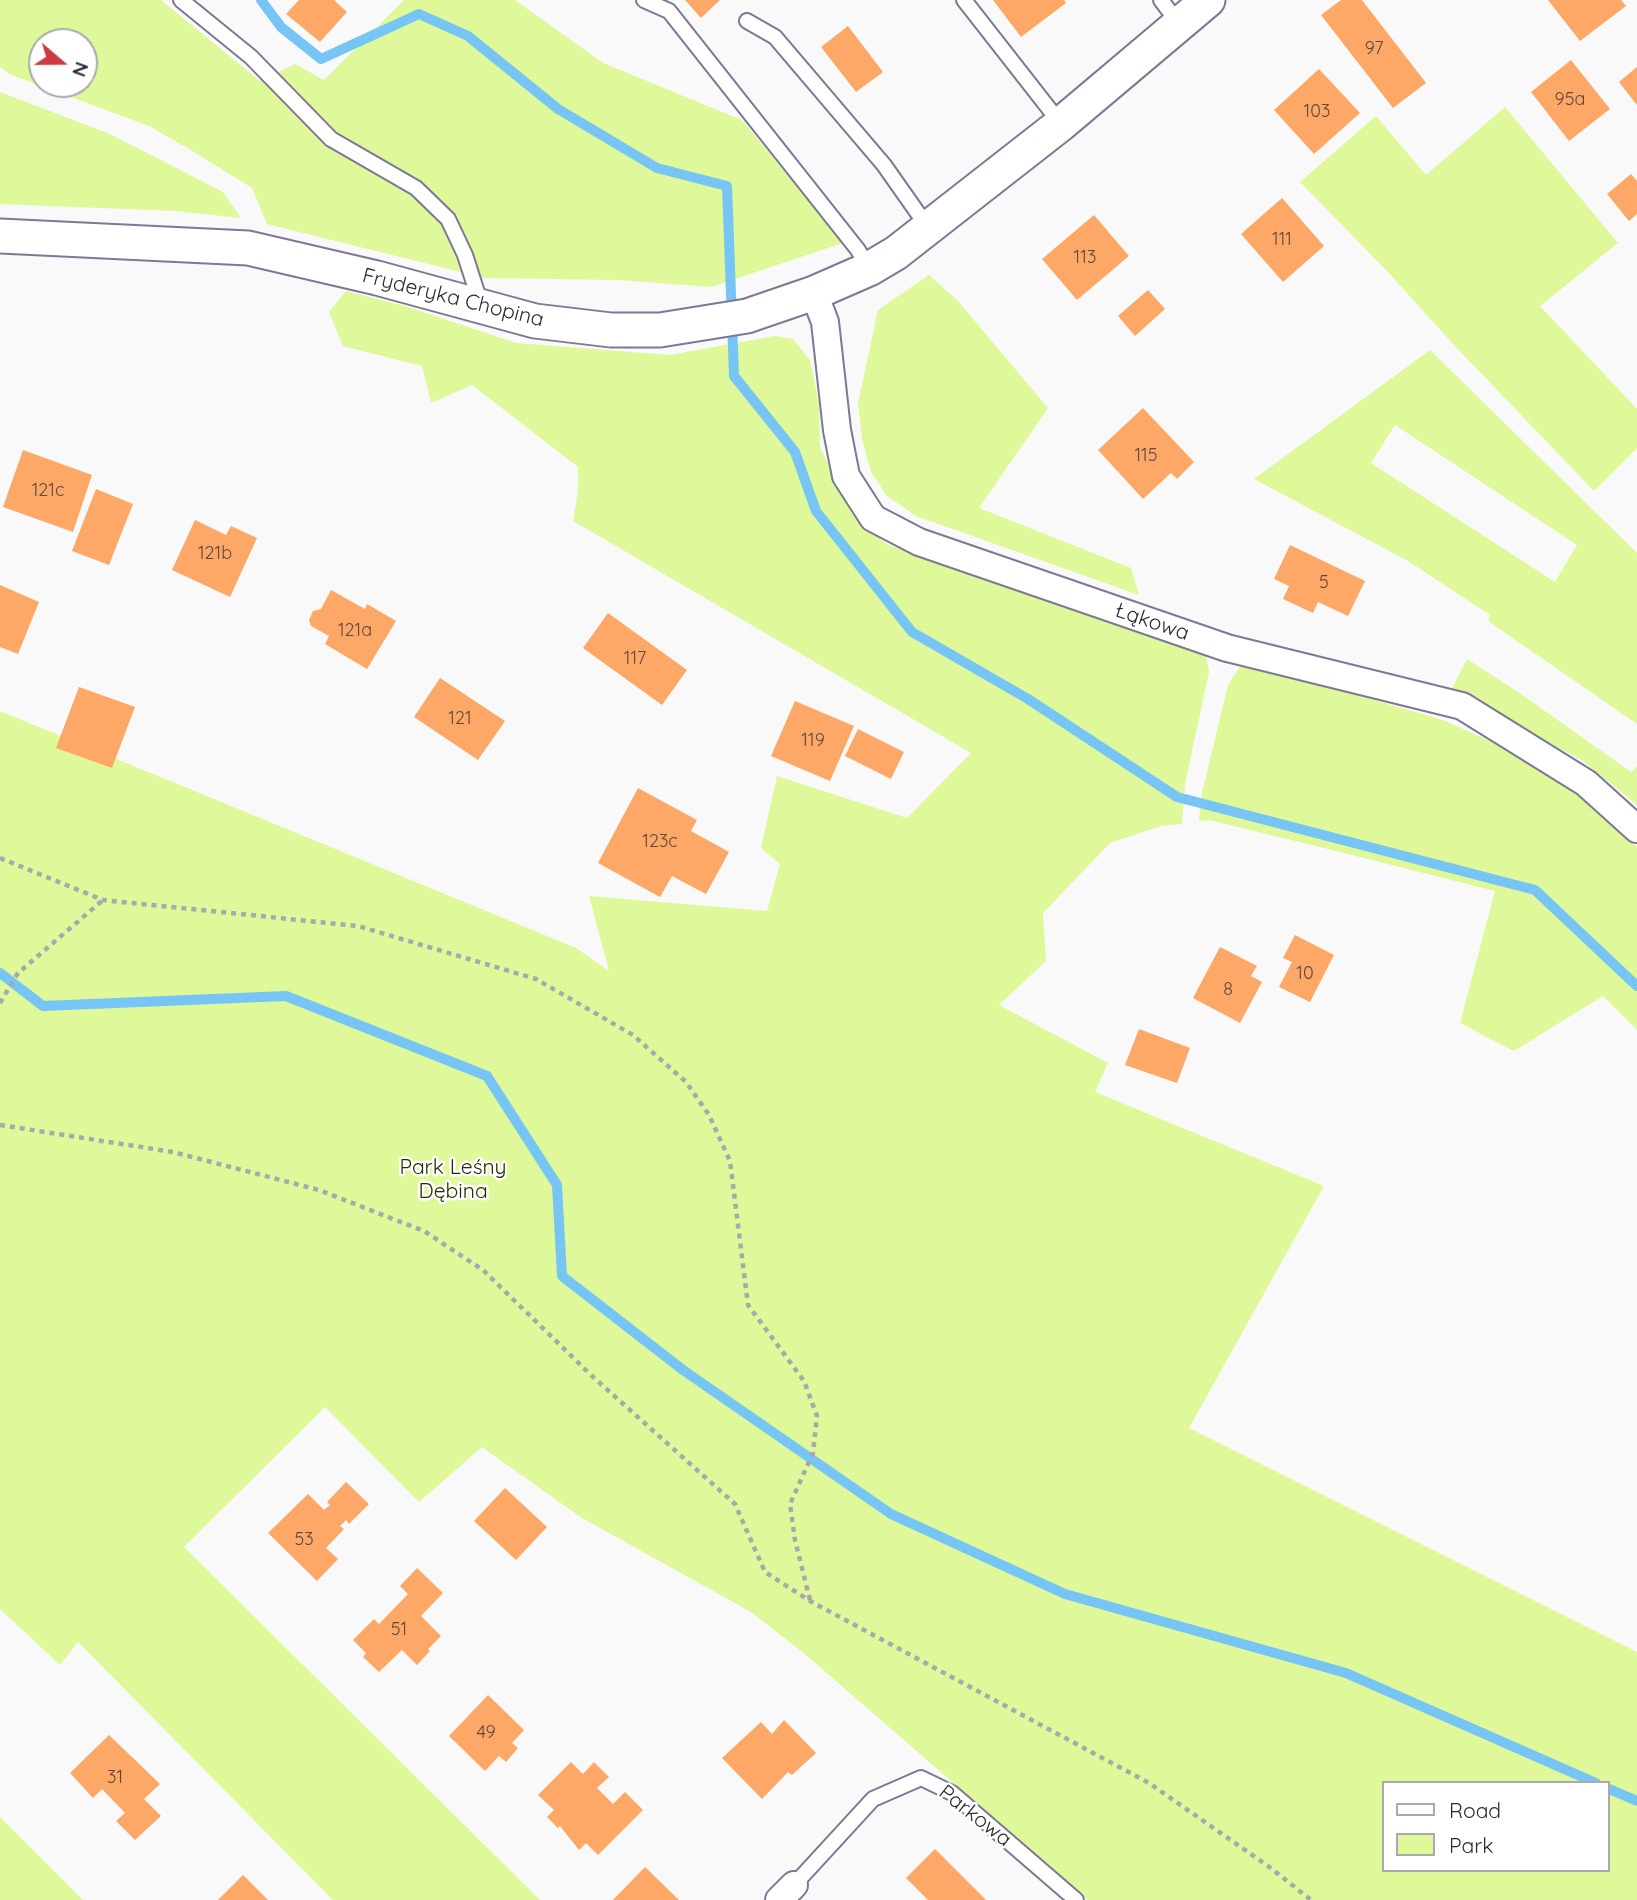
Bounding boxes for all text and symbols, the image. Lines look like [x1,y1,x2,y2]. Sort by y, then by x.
north arrow [28,28,98,98]
house number: 97 [1365,38,1383,60]
text: N [67,59,95,80]
house number: 95a [1555,89,1585,111]
house number: 103 [1304,101,1330,123]
house number: 111 [1272,229,1292,251]
house number: 113 [1074,247,1096,269]
street label: Fryderyka Chopina [360,263,546,333]
house number: 115 [1134,445,1158,467]
house number: 121c [32,480,64,502]
house number: 121b [198,543,232,565]
house number: 5 [1319,572,1329,594]
street label: Łąkowa [1112,598,1192,646]
house number: 121a [338,620,372,642]
house number: 117 [624,648,646,670]
house number: 121 [448,708,472,730]
house number: 119 [801,730,825,752]
house number: 123c [642,831,678,853]
house number: 10 [1296,963,1314,985]
house number: 8 [1223,979,1233,1001]
park label: Park Leśny Dębina [399,1155,507,1205]
house number: 53 [294,1529,314,1551]
house number: 51 [391,1619,407,1641]
house number: 49 [476,1722,496,1744]
house number: 31 [107,1767,123,1789]
street label: Parkowa [934,1780,1016,1852]
legend [1382,1781,1609,1872]
text: Road [1449,1797,1501,1823]
text: Park [1449,1832,1493,1858]

